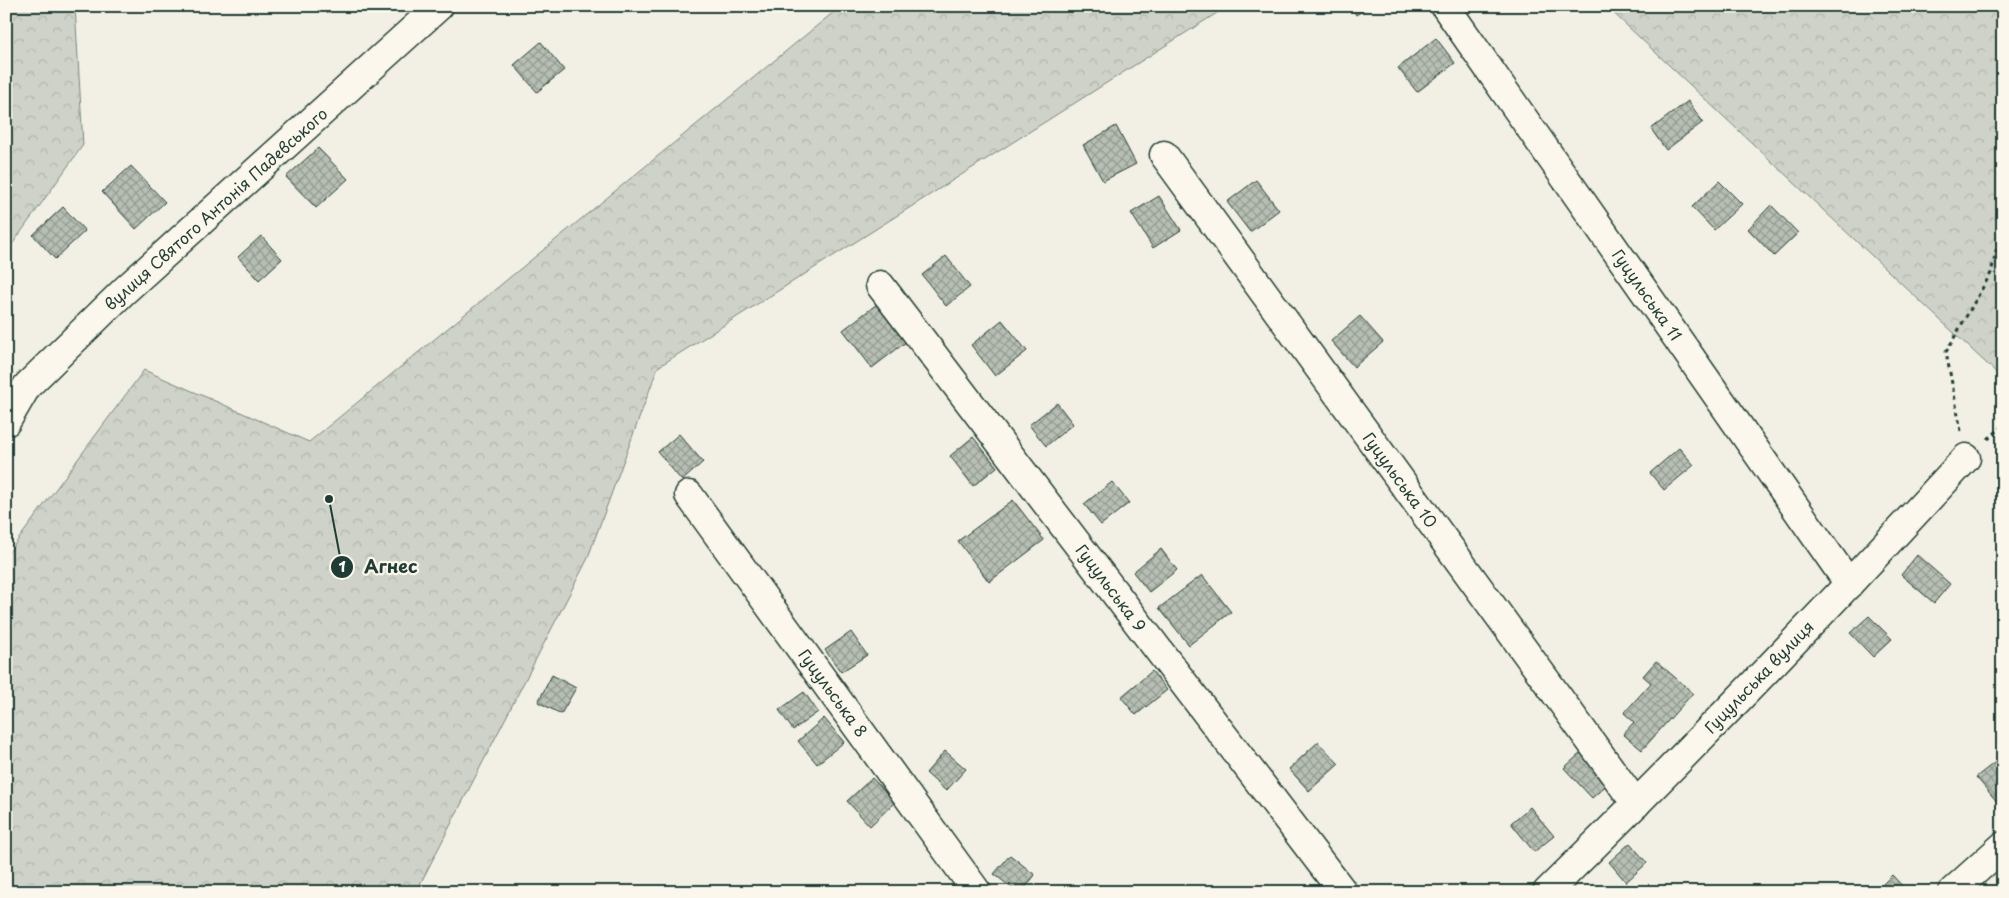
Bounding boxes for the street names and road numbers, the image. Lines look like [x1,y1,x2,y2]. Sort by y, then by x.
street label: вулиця Святого Антонія Падевського [98,101,332,315]
street label: Гуцульська 11 [1607,244,1688,345]
street label: Гуцульська 10 [1358,427,1444,532]
street label: Гуцульська 9 [1071,539,1153,636]
street label: Гуцульська вулиця [1698,614,1819,738]
street label: Гуцульська 8 [794,643,874,742]

